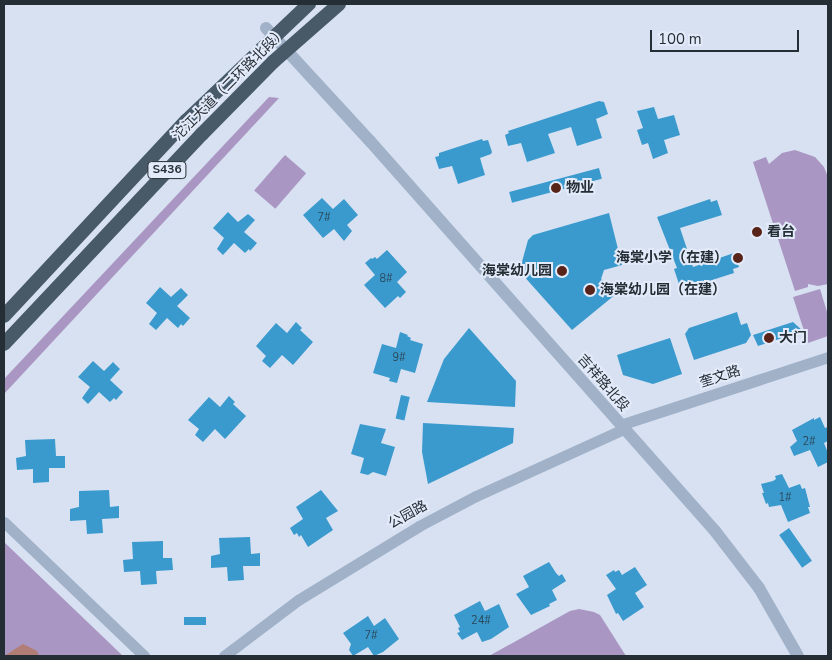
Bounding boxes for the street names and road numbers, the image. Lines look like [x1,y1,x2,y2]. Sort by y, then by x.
street label: 沱江大道（二环路北段） [170,24,290,144]
road number: S436 [147,160,187,180]
street label: 吉祥路北段 [574,351,632,415]
street label: 奎文路 [697,363,743,391]
street label: 公园路 [386,497,430,533]

